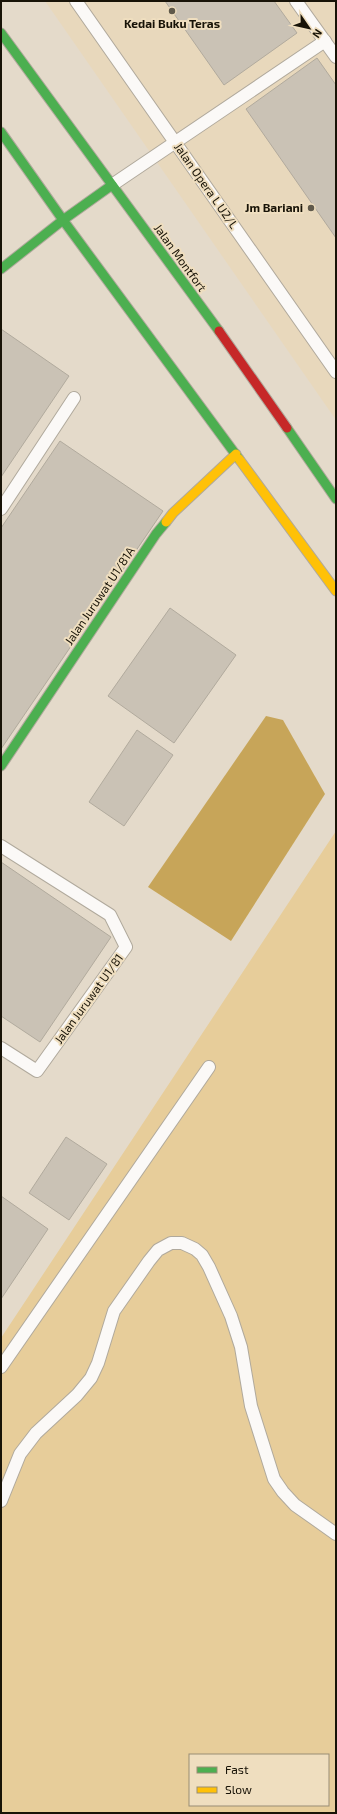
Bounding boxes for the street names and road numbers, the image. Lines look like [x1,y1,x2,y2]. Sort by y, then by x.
street label: Jalan Opera L U2/L [172,140,242,231]
street label: Jalan Montfort [152,221,210,294]
street label: Jalan Juruwat U1/81A [61,543,137,647]
street label: Jalan Juruwat U1/81 [51,951,125,1046]

